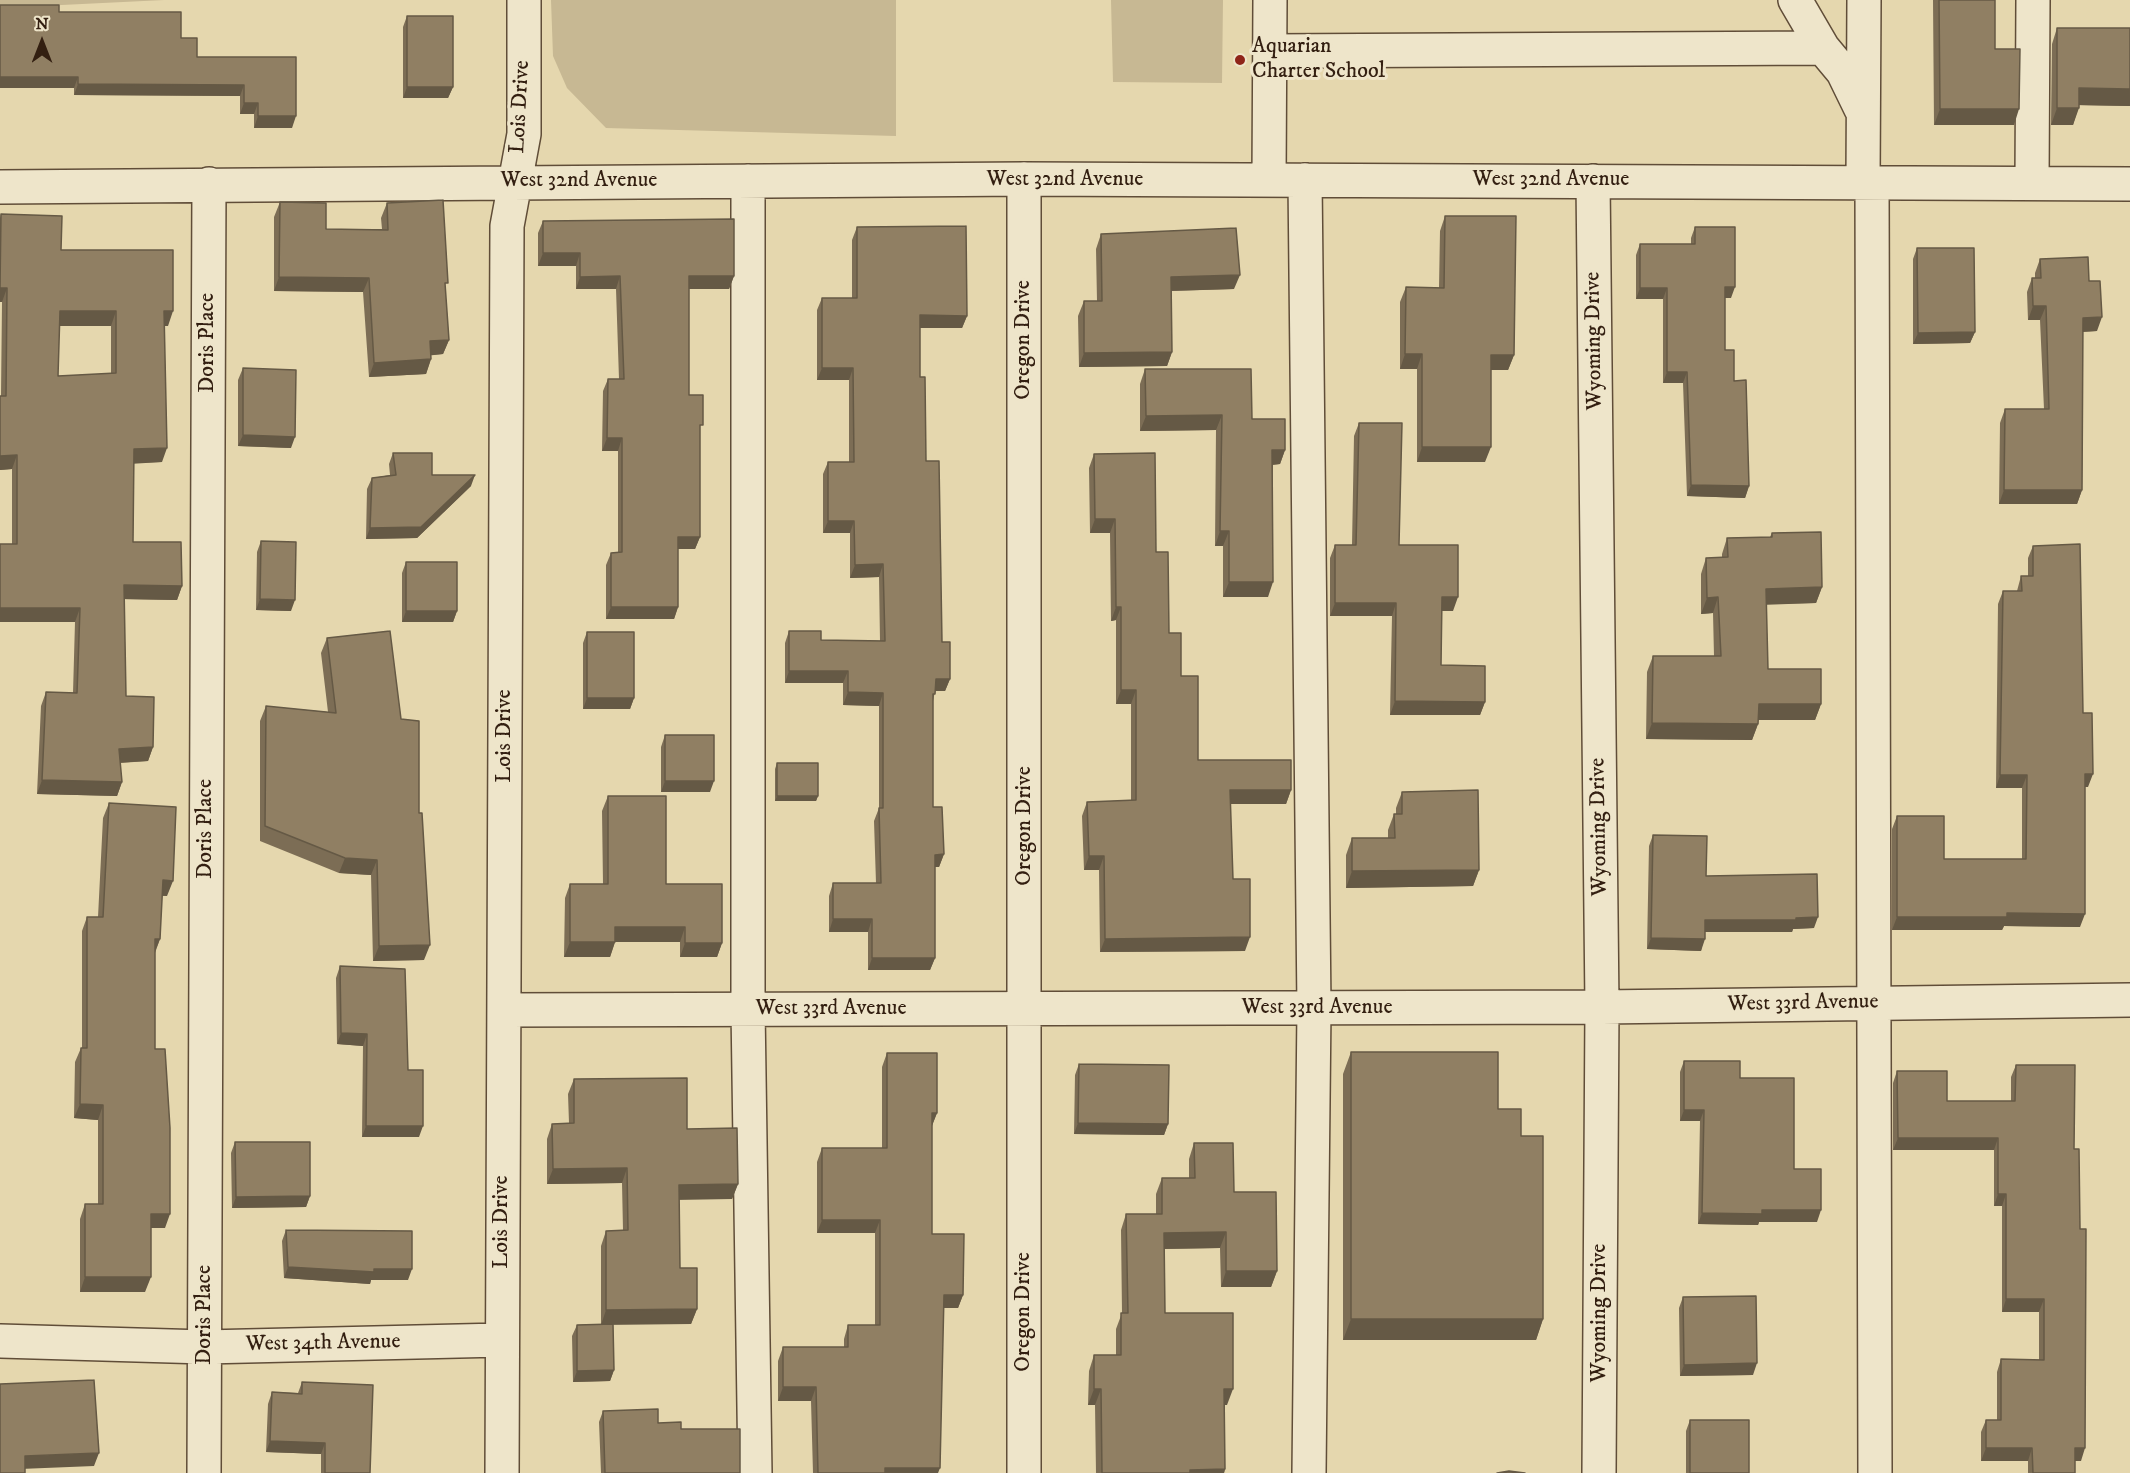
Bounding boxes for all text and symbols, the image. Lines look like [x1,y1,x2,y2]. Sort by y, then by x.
north arrow [12,12,72,72]
text: N [35,14,49,34]
place label: Aquarian Charter School [1252,34,1385,86]
marker: Aquarian Charter School [1233,53,1247,67]
street label: Lois Drive [505,60,537,154]
street label: West 32nd Avenue [987,167,1143,193]
street label: West 32nd Avenue [1473,167,1629,193]
street label: West 32nd Avenue [501,168,657,194]
street label: Wyoming Drive [1581,271,1609,411]
street label: Oregon Drive [1011,280,1037,400]
street label: Doris Place [195,293,221,393]
street label: Lois Drive [492,689,518,783]
street label: Wyoming Drive [1586,757,1614,897]
street label: Oregon Drive [1012,766,1038,886]
street label: Doris Place [193,779,219,879]
street label: West 33rd Avenue [1727,989,1879,1019]
street label: West 33rd Avenue [1242,995,1392,1021]
street label: West 33rd Avenue [756,996,906,1022]
street label: Lois Drive [489,1175,515,1269]
street label: Wyoming Drive [1587,1244,1613,1382]
street label: Oregon Drive [1011,1252,1037,1372]
street label: Doris Place [192,1265,218,1365]
street label: West 34th Avenue [245,1329,401,1359]

